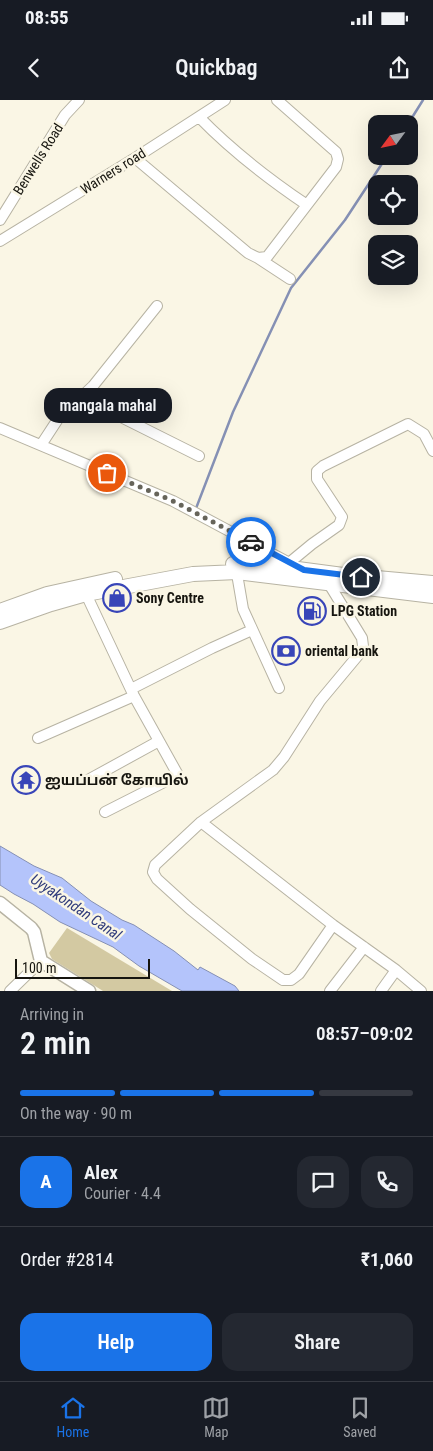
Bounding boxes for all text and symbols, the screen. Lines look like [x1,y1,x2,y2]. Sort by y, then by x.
text: 08:55 [25,6,69,29]
icon: back [20,54,48,82]
icon: share [385,54,413,82]
text: Quickbag [175,55,258,80]
north arrow [368,115,418,165]
map controls [368,115,418,285]
street label: Benwells Road [10,121,66,197]
street label: Warners road [78,145,148,197]
button: locate [368,175,418,225]
button: layers [368,235,418,285]
callout: mangala mahal [43,388,171,423]
text: mangala mahal [60,396,156,415]
pin [86,452,128,494]
icon: bag [93,459,121,487]
courier [226,517,276,567]
icon: car [237,528,265,556]
pin [340,556,382,598]
icon: home [347,563,375,591]
shop icon: Sony Centre [102,583,132,613]
place label: Sony Centre [136,590,204,606]
fuel station icon: LPG Station [297,596,327,626]
place label: LPG Station [331,603,397,619]
bank icon: oriental bank [271,636,301,666]
place label: oriental bank [305,643,379,659]
temple icon: ஐயப்பன் கோயில் [11,765,41,795]
place label: ஐயப்பன் கோயில் [45,772,189,790]
water label: Uyyakondan Canal [27,870,125,944]
scale bar [15,956,150,979]
text: 100 m [22,960,57,976]
text: Arriving in [20,1005,84,1024]
text: 08:57–09:02 [316,1022,413,1045]
text: 2 min [20,1024,91,1062]
text: On the way · 90 m [20,1104,132,1123]
button: chat [297,1156,349,1208]
button: phone [361,1156,413,1208]
text: Alex [84,1161,118,1184]
text: A [40,1170,52,1193]
text: Courier · 4.4 [84,1184,161,1203]
text: Order #2814 [20,1248,113,1271]
text: ₹1,060 [361,1248,413,1271]
button: Help [20,1313,212,1371]
button: Share [222,1313,413,1371]
tab: Home [56,1394,89,1440]
tab: Map [202,1394,230,1440]
tab: Saved [343,1394,377,1440]

